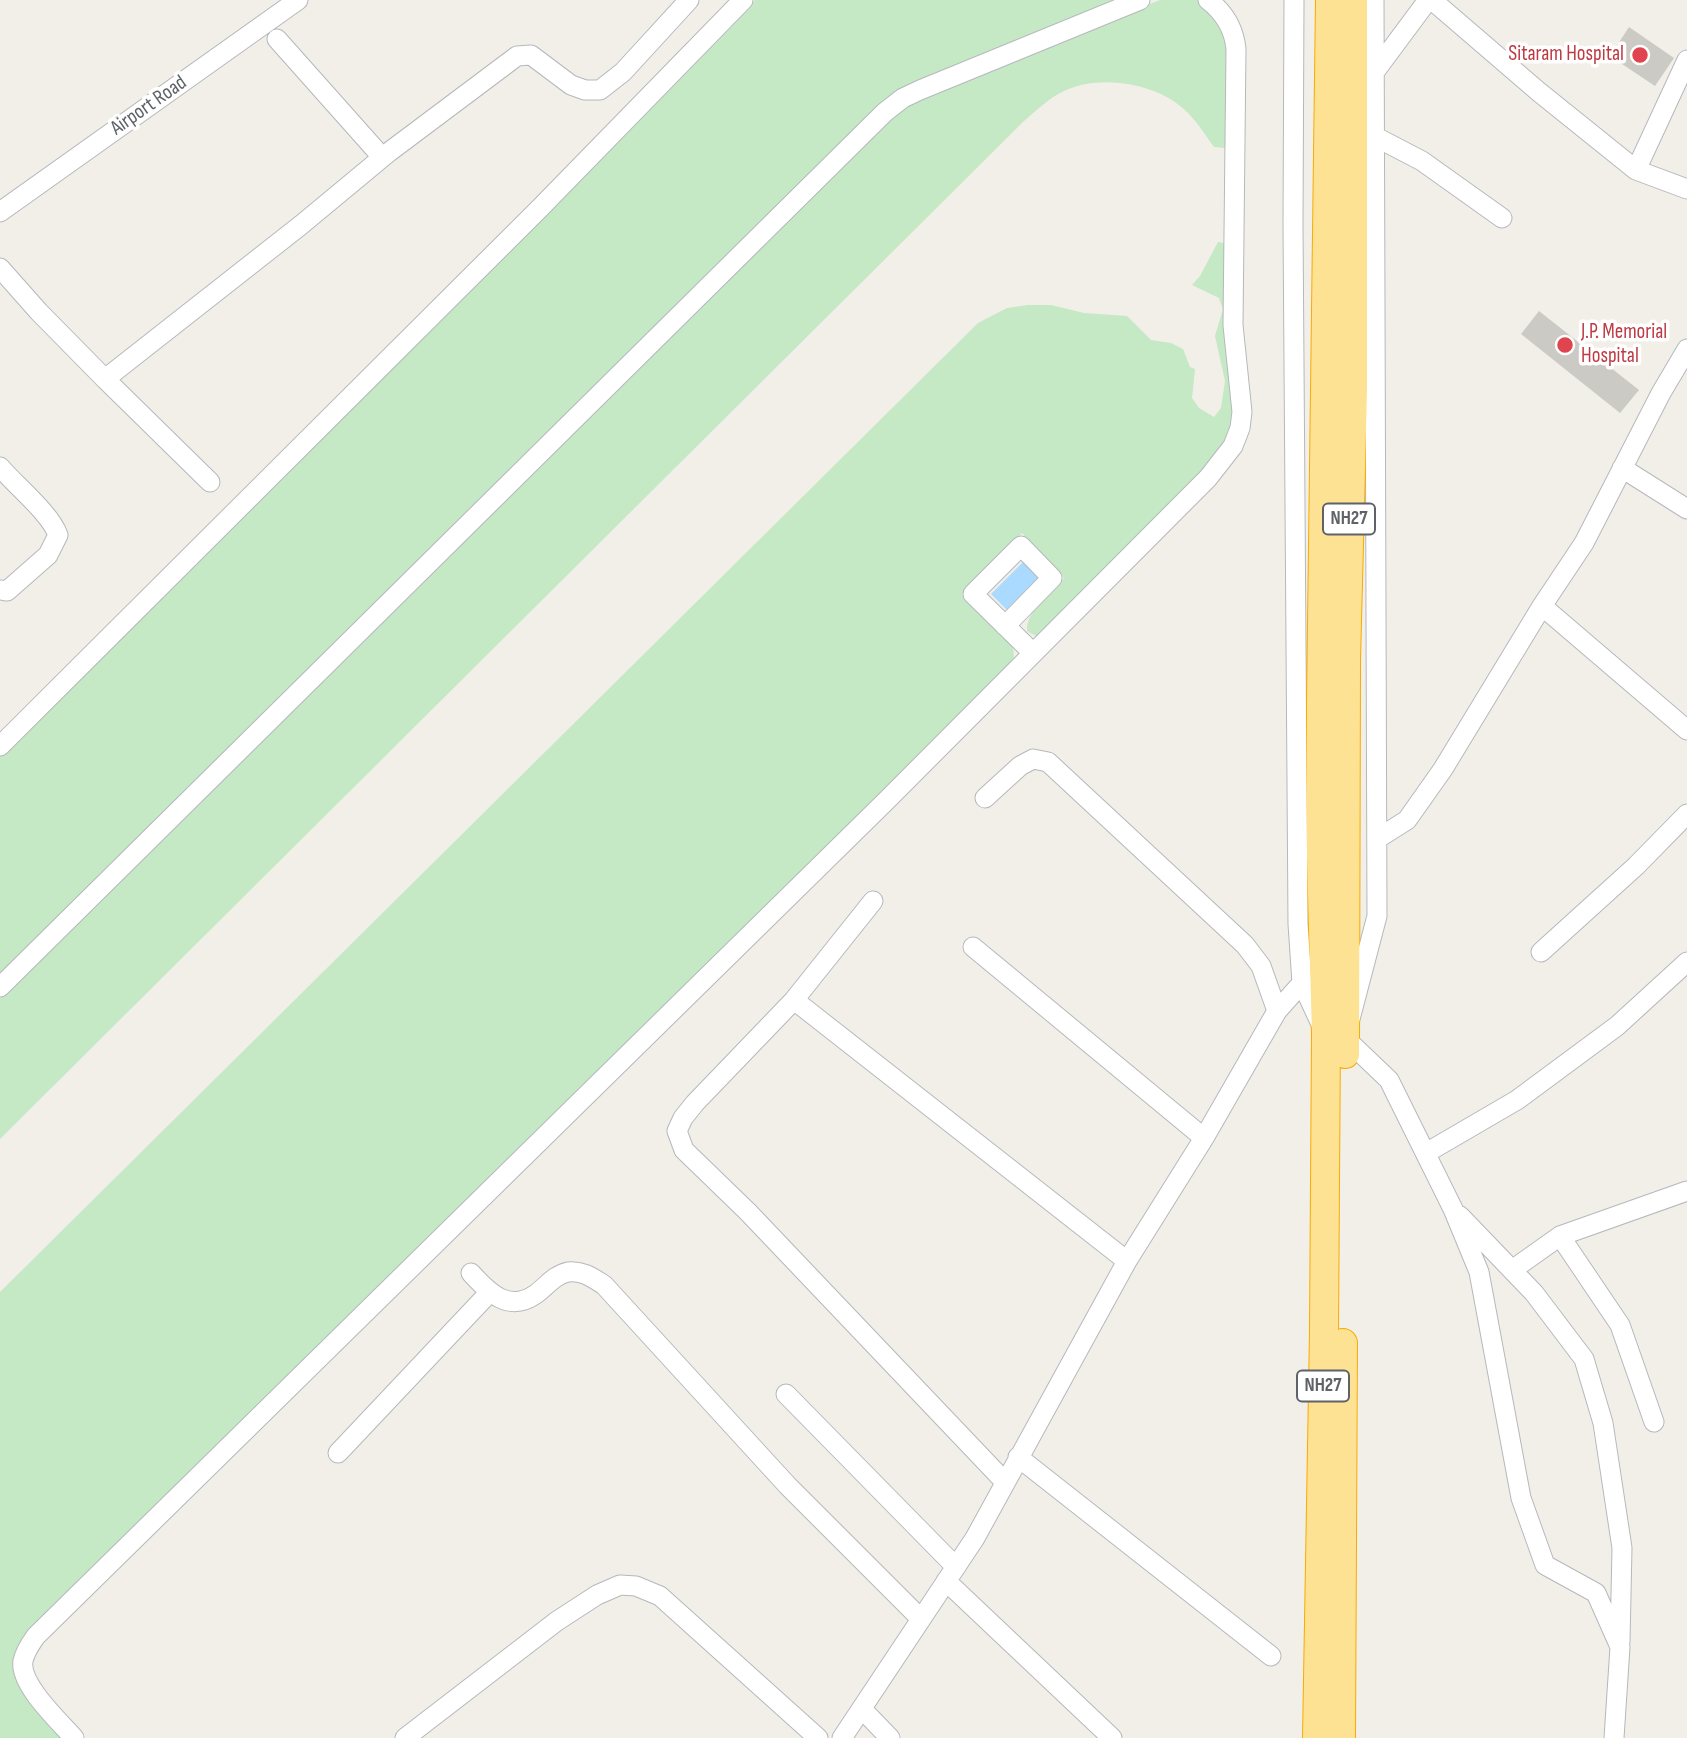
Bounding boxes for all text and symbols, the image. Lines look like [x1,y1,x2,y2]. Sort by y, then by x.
place label: Sitaram Hospital [1508,42,1624,68]
marker: Sitaram Hospital [1630,45,1650,65]
street label: Airport Road [106,71,192,141]
place label: J.P. Memorial Hospital [1581,320,1667,370]
marker: J.P. Memorial Hospital [1555,335,1575,355]
road number: NH27 [1323,504,1375,534]
road number: NH27 [1297,1370,1349,1402]

